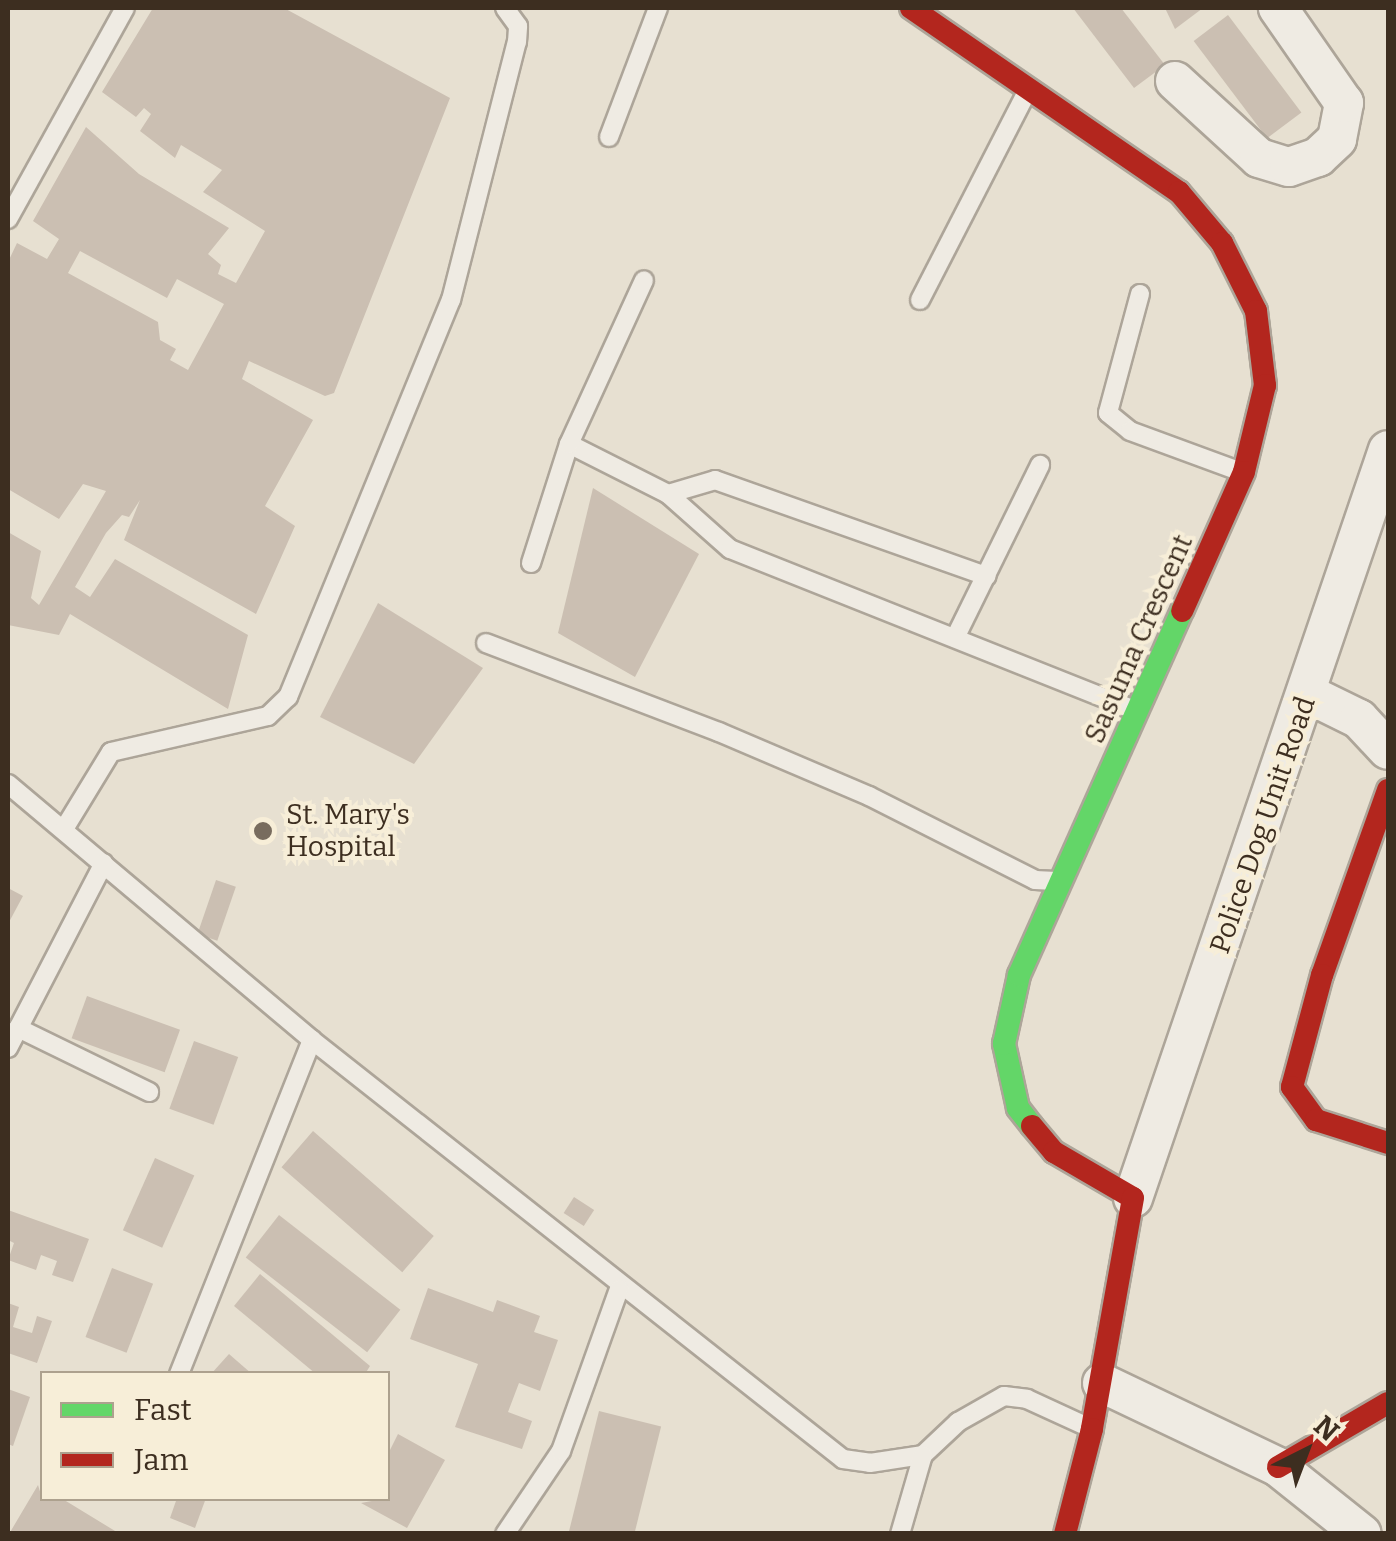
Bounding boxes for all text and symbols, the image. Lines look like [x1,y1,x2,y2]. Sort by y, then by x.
street label: Sasuma Crescent [1078,530,1200,748]
street label: Police Dog Unit Road [1203,692,1323,958]
place label: St. Mary's Hospital [286,798,410,864]
marker: St. Mary's Hospital [250,818,276,844]
legend [40,1371,390,1501]
text: Fast [134,1392,192,1428]
north arrow [1256,1401,1356,1501]
text: N [1307,1409,1345,1448]
text: Jam [134,1442,188,1478]

